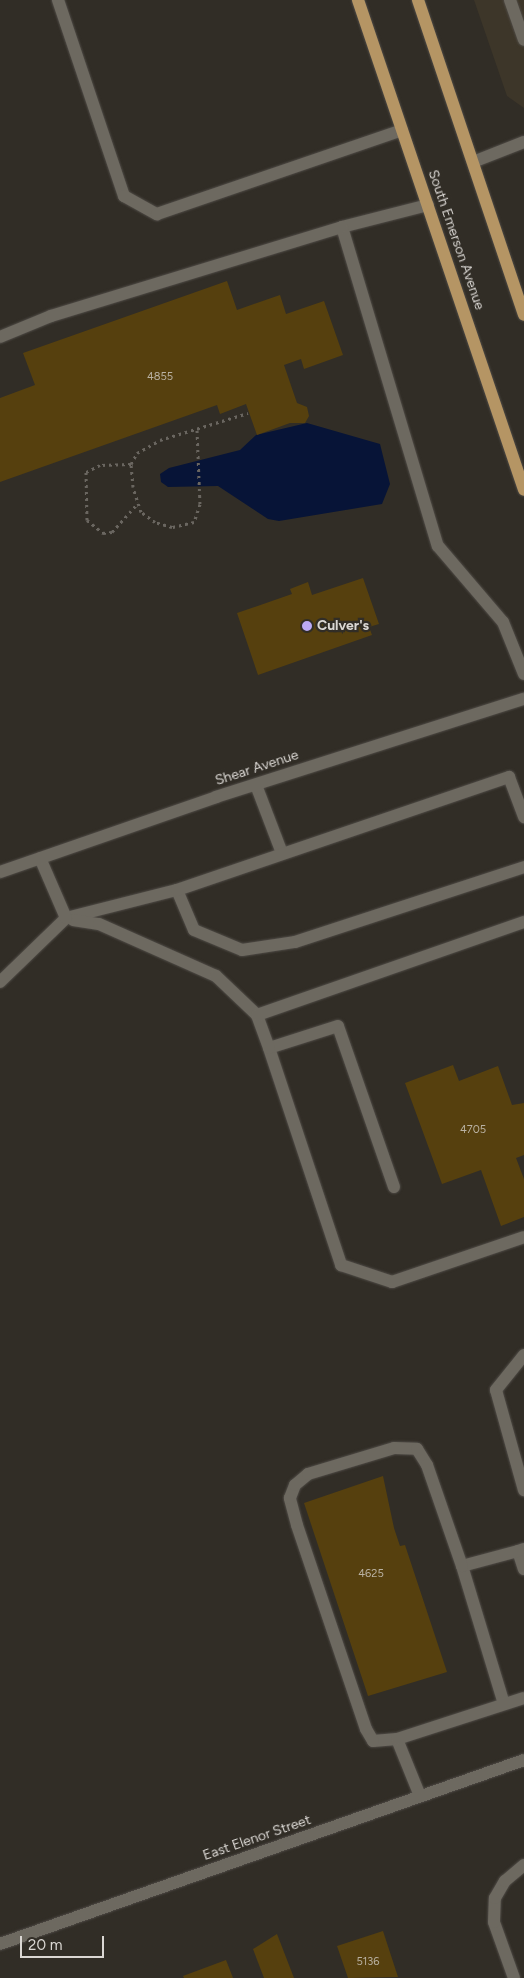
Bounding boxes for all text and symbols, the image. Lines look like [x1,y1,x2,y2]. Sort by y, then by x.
street label: South Emerson Avenue [424,168,488,312]
house number: 4855 [147,370,173,384]
place label: Culver's [317,618,369,634]
marker: Culver's [301,620,313,632]
street label: Shear Avenue [213,747,301,789]
house number: 4705 [460,1123,486,1137]
house number: 4625 [358,1567,384,1581]
street label: East Elenor Street [201,1812,313,1864]
scale bar [22,1926,106,1958]
text: 20 m [28,1936,62,1954]
house number: 5136 [356,1955,380,1969]

